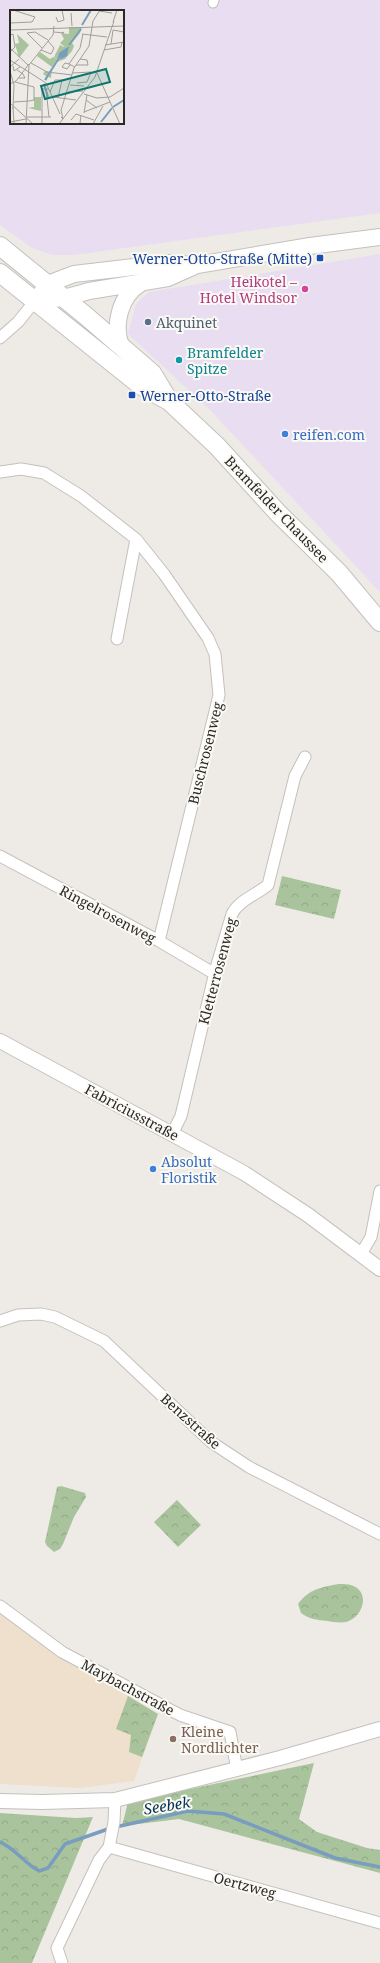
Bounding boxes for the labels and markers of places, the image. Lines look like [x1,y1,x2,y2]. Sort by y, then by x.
place label: Werner-Otto-Straße (Mitte) [132,249,312,268]
marker: Werner-Otto-Straße (Mitte) [315,253,325,263]
place label: Heikotel – Hotel Windsor [200,272,298,307]
marker: Heikotel – Hotel Windsor [300,284,310,294]
place label: Akquinet [156,313,217,332]
marker: Akquinet [143,317,153,327]
place label: Bramfelder Spitze [187,343,264,378]
marker: Bramfelder Spitze [174,355,184,365]
place label: Werner-Otto-Straße [140,386,271,405]
marker: Werner-Otto-Straße [127,390,137,400]
place label: reifen.com [293,425,365,444]
marker: reifen.com [280,429,290,439]
place label: Absolut Floristik [161,1152,217,1187]
marker: Absolut Floristik [148,1164,158,1174]
place label: Kleine Nordlichter [181,1722,259,1757]
marker: Kleine Nordlichter [168,1734,178,1744]

